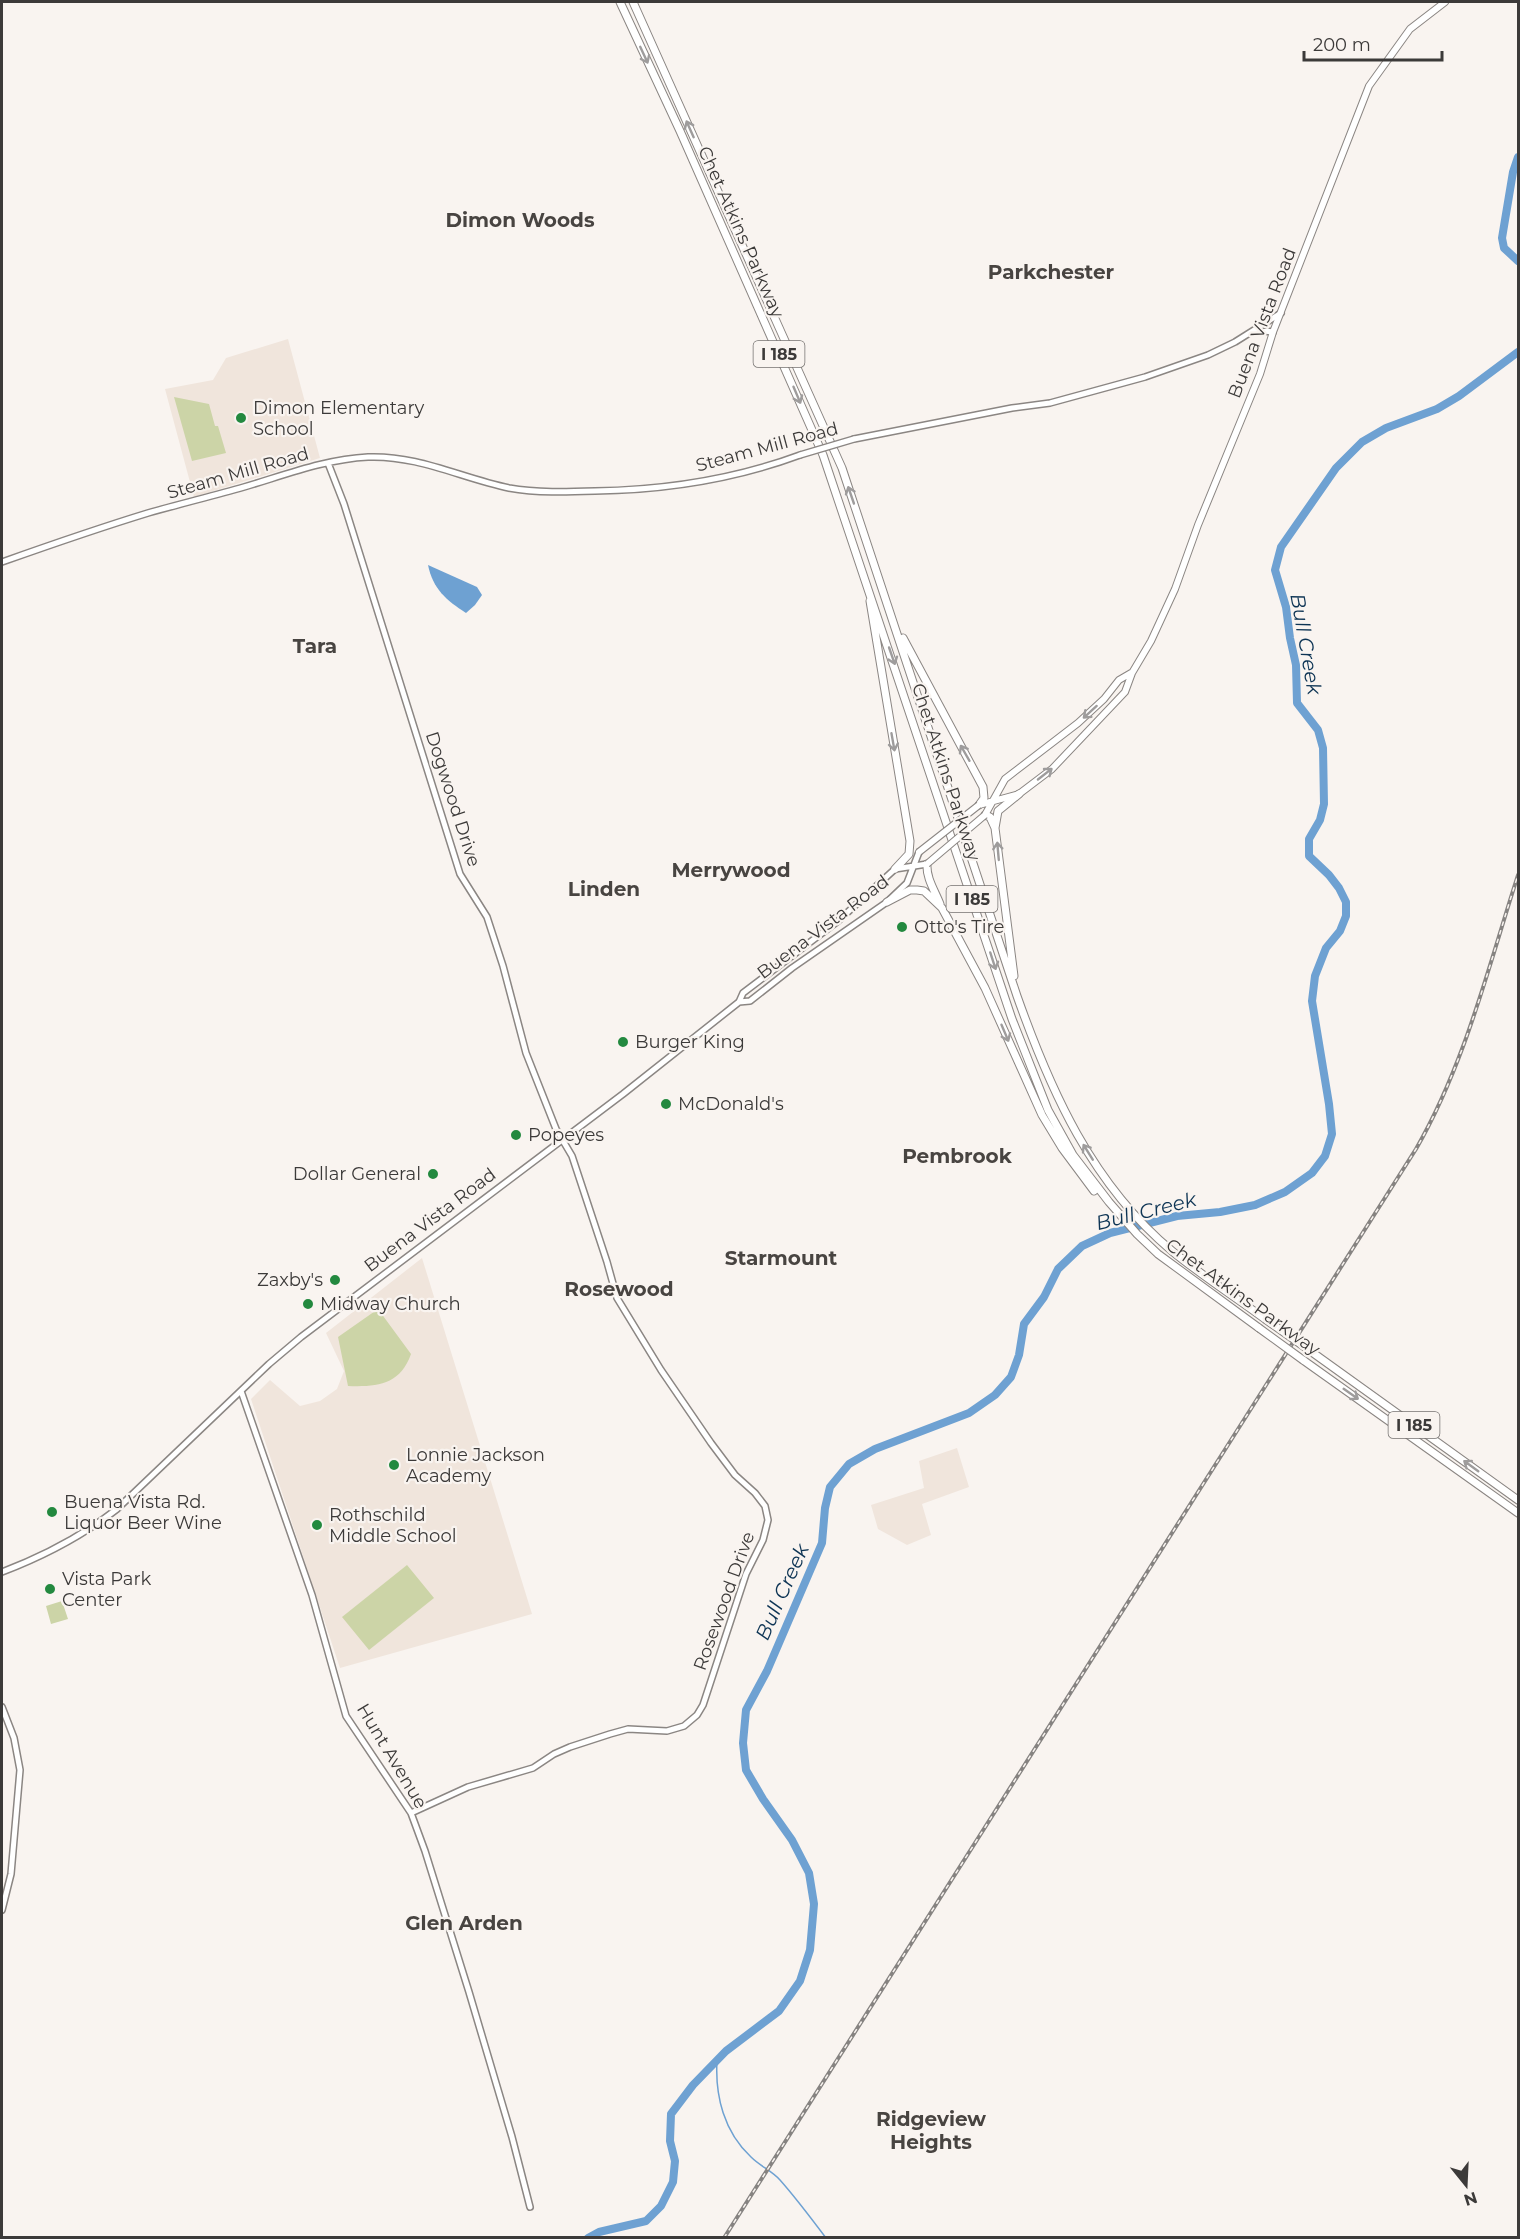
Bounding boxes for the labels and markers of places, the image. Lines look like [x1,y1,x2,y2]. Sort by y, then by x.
place label: Dimon Elementary School [253,397,425,440]
marker: Dimon Elementary School [234,411,248,425]
place label: Otto's Tire [914,916,1005,938]
marker: Otto's Tire [895,920,909,934]
place label: Burger King [635,1031,745,1053]
marker: Burger King [616,1035,630,1049]
place label: McDonald's [678,1093,784,1115]
marker: McDonald's [659,1097,673,1111]
place label: Popeyes [528,1124,604,1146]
marker: Popeyes [509,1128,523,1142]
place label: Dollar General [293,1163,421,1185]
marker: Dollar General [426,1167,440,1181]
place label: Zaxby's [257,1269,323,1291]
marker: Zaxby's [328,1273,342,1287]
place label: Midway Church [320,1293,461,1315]
marker: Midway Church [301,1297,315,1311]
place label: Lonnie Jackson Academy [406,1444,545,1487]
marker: Lonnie Jackson Academy [387,1458,401,1472]
place label: Buena Vista Rd. Liquor Beer Wine [64,1491,222,1534]
place label: Rothschild Middle School [329,1504,457,1547]
marker: Buena Vista Rd. Liquor Beer Wine [45,1505,59,1519]
marker: Rothschild Middle School [310,1518,324,1532]
place label: Vista Park Center [62,1568,152,1611]
marker: Vista Park Center [43,1582,57,1596]

